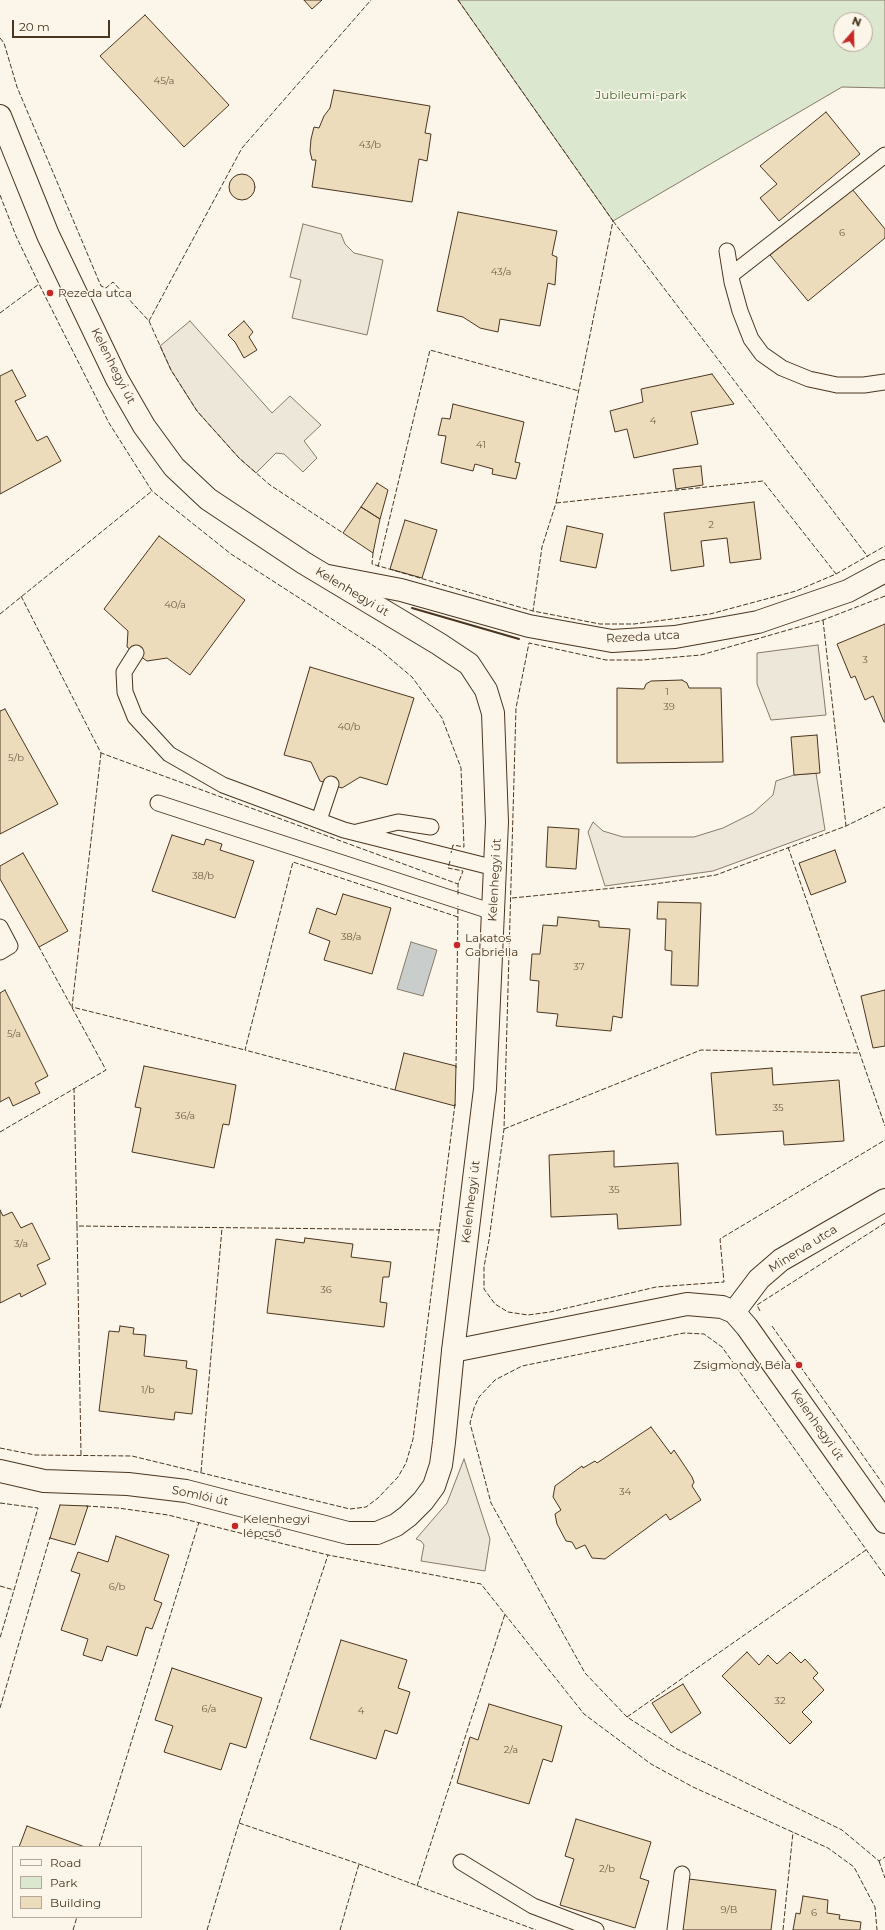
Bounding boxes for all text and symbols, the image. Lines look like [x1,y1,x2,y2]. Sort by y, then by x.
scale bar [14,12,112,38]
north arrow [833,12,873,52]
text: N [850,14,863,30]
text: 20 m [19,19,50,34]
house number: 45/a [154,75,174,87]
park label: Jubileumi-park [595,88,687,102]
house number: 43/b [359,139,381,151]
house number: 6 [839,227,845,239]
house number: 43/a [491,266,511,278]
place label: Rezeda utca [58,286,132,300]
marker: Rezeda utca [45,288,55,298]
street label: Kelenhegyi út [88,326,138,406]
house number: 4 [650,415,656,427]
house number: 41 [476,439,486,451]
house number: 2 [708,519,714,531]
street label: Kelenhegyi út [313,564,391,620]
house number: 40/a [164,599,186,611]
street label: Rezeda utca [606,628,680,646]
house number: 3 [862,654,868,666]
house number: 1 [665,686,669,698]
house number: 39 [663,701,675,713]
house number: 40/b [337,721,361,733]
house number: 5/b [8,752,24,764]
street label: Kelenhegyi út [486,838,504,922]
house number: 38/b [192,870,214,882]
house number: 38/a [341,931,361,943]
place label: Lakatos Gabriella [465,931,518,959]
marker: Lakatos Gabriella [452,940,462,950]
house number: 37 [573,961,585,973]
house number: 5/a [7,1028,21,1040]
house number: 35 [772,1102,784,1114]
house number: 36/a [175,1110,195,1122]
street label: Kelenhegyi út [459,1160,483,1244]
house number: 35 [608,1184,620,1196]
street label: Minerva utca [766,1222,840,1276]
house number: 3/a [14,1238,28,1250]
house number: 36 [320,1284,332,1296]
place label: Zsigmondy Béla [693,1358,791,1372]
marker: Zsigmondy Béla [794,1360,804,1370]
house number: 1/b [141,1384,155,1396]
street label: Kelenhegyi út [787,1387,847,1463]
street label: Somlói út [170,1483,230,1509]
house number: 34 [619,1486,631,1498]
place label: Kelenhegyi lépcső [243,1512,310,1540]
marker: Kelenhegyi lépcső [230,1521,240,1531]
house number: 6/b [109,1581,125,1593]
house number: 32 [774,1695,786,1707]
house number: 6/a [202,1703,216,1715]
house number: 4 [358,1705,364,1717]
house number: 2/a [504,1744,518,1756]
legend [12,1846,142,1918]
text: Road [50,1855,81,1870]
house number: 2/b [599,1863,615,1875]
text: Park [50,1875,77,1890]
text: Building [50,1895,101,1910]
house number: 9/B [721,1904,737,1916]
house number: 6 [811,1907,817,1919]

